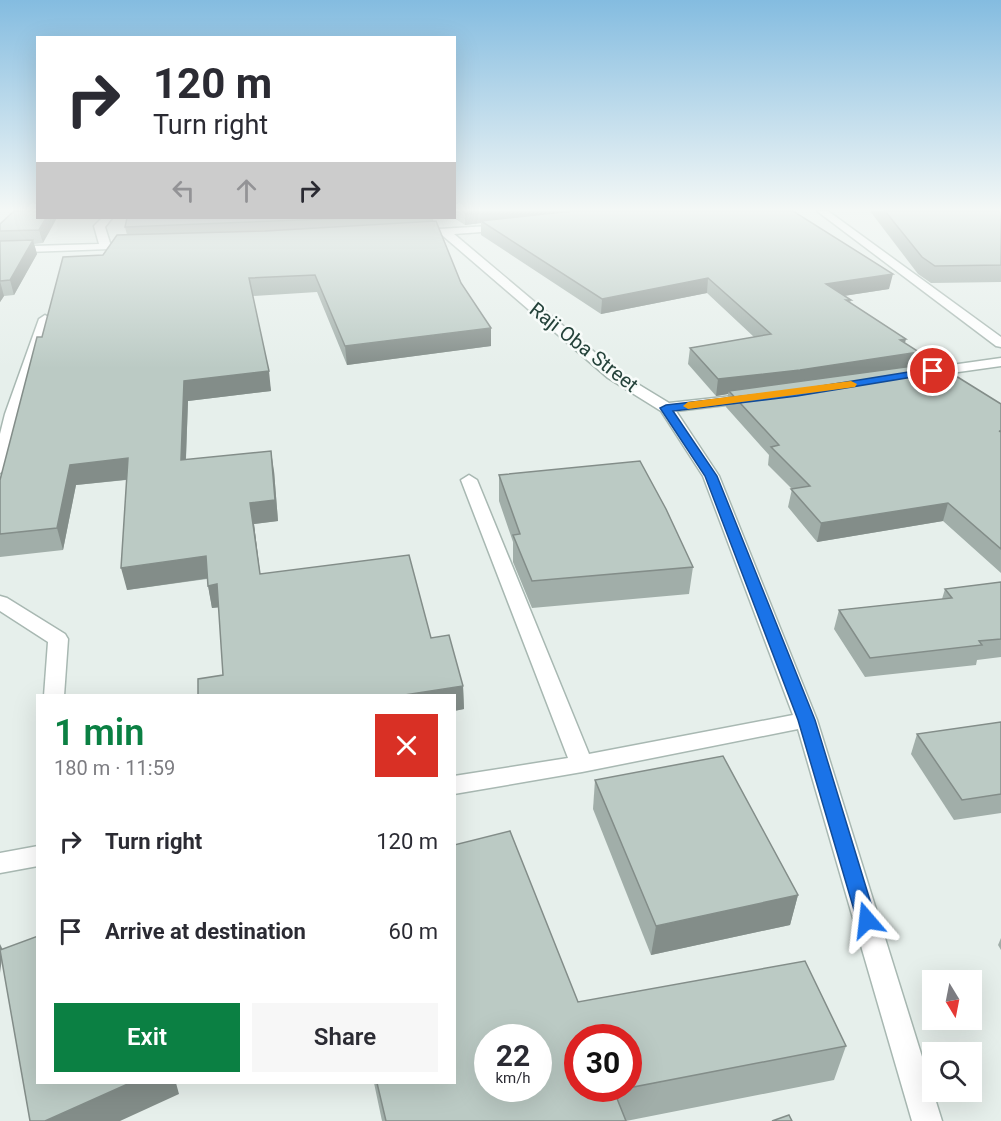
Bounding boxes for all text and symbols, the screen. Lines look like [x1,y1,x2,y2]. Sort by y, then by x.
text: 120 m [153,59,272,108]
icon: right [54,60,132,138]
text: Turn right [153,109,268,141]
icon: left [167,174,200,207]
icon: ahead [230,174,263,207]
icon: right [293,174,326,207]
street label: Raji Oba Street [525,297,643,397]
pin [907,345,958,396]
icon: arrive [916,354,949,387]
text: 1 min [54,712,144,754]
button: close [375,714,438,777]
text: 180 m · 11:59 [54,756,175,780]
icon: right [54,825,87,858]
text: Turn right [105,829,202,854]
text: 120 m [376,829,438,854]
position arrow [835,888,899,952]
icon: arrive [54,915,87,948]
text: Arrive at destination [105,919,306,944]
text: 60 m [389,919,438,944]
north arrow [922,970,982,1030]
map controls [922,970,982,1102]
button: Exit [54,1003,240,1072]
button: Share [252,1003,438,1072]
speed limit sign: 30 [564,1024,642,1102]
text: 22 [496,1038,530,1073]
button: search [922,1042,982,1102]
text: km/h [495,1069,531,1087]

